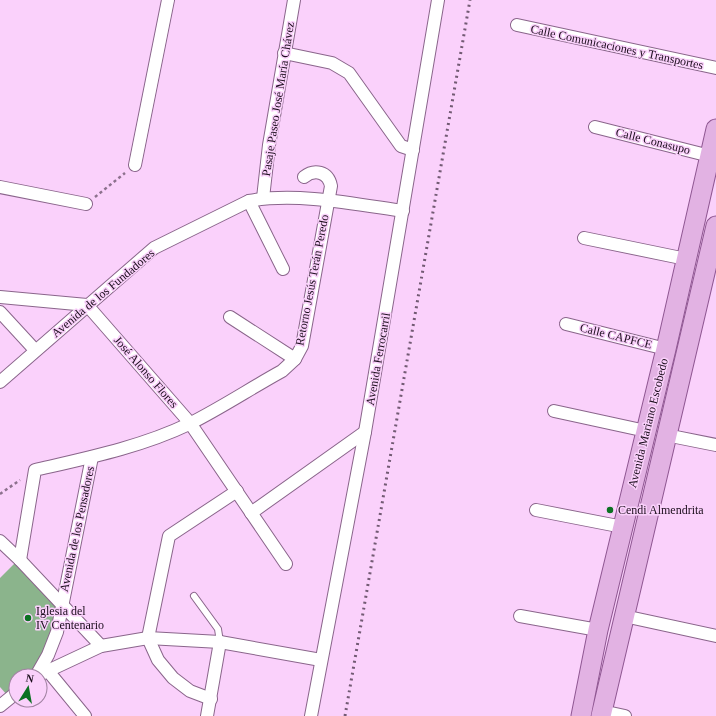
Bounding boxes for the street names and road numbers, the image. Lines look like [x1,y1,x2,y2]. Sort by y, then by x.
street label: Pasaje Paseo José María Chávez [259,21,297,177]
street label: Calle Comunicaciones y Transportes [529,22,705,72]
street label: Calle Conasupo [614,125,692,157]
street label: Retorno Jesús Terán Peredo [292,213,332,347]
street label: Avenida de los Fundadores [49,246,158,340]
street label: Avenida Ferrocarril [363,311,393,407]
street label: Calle CAPFCE [579,320,653,352]
street label: José Alonso Flores [111,333,181,411]
street label: Avenida Mariano Escobedo [625,357,671,489]
street label: Avenida de los Pensadores [57,465,97,593]

